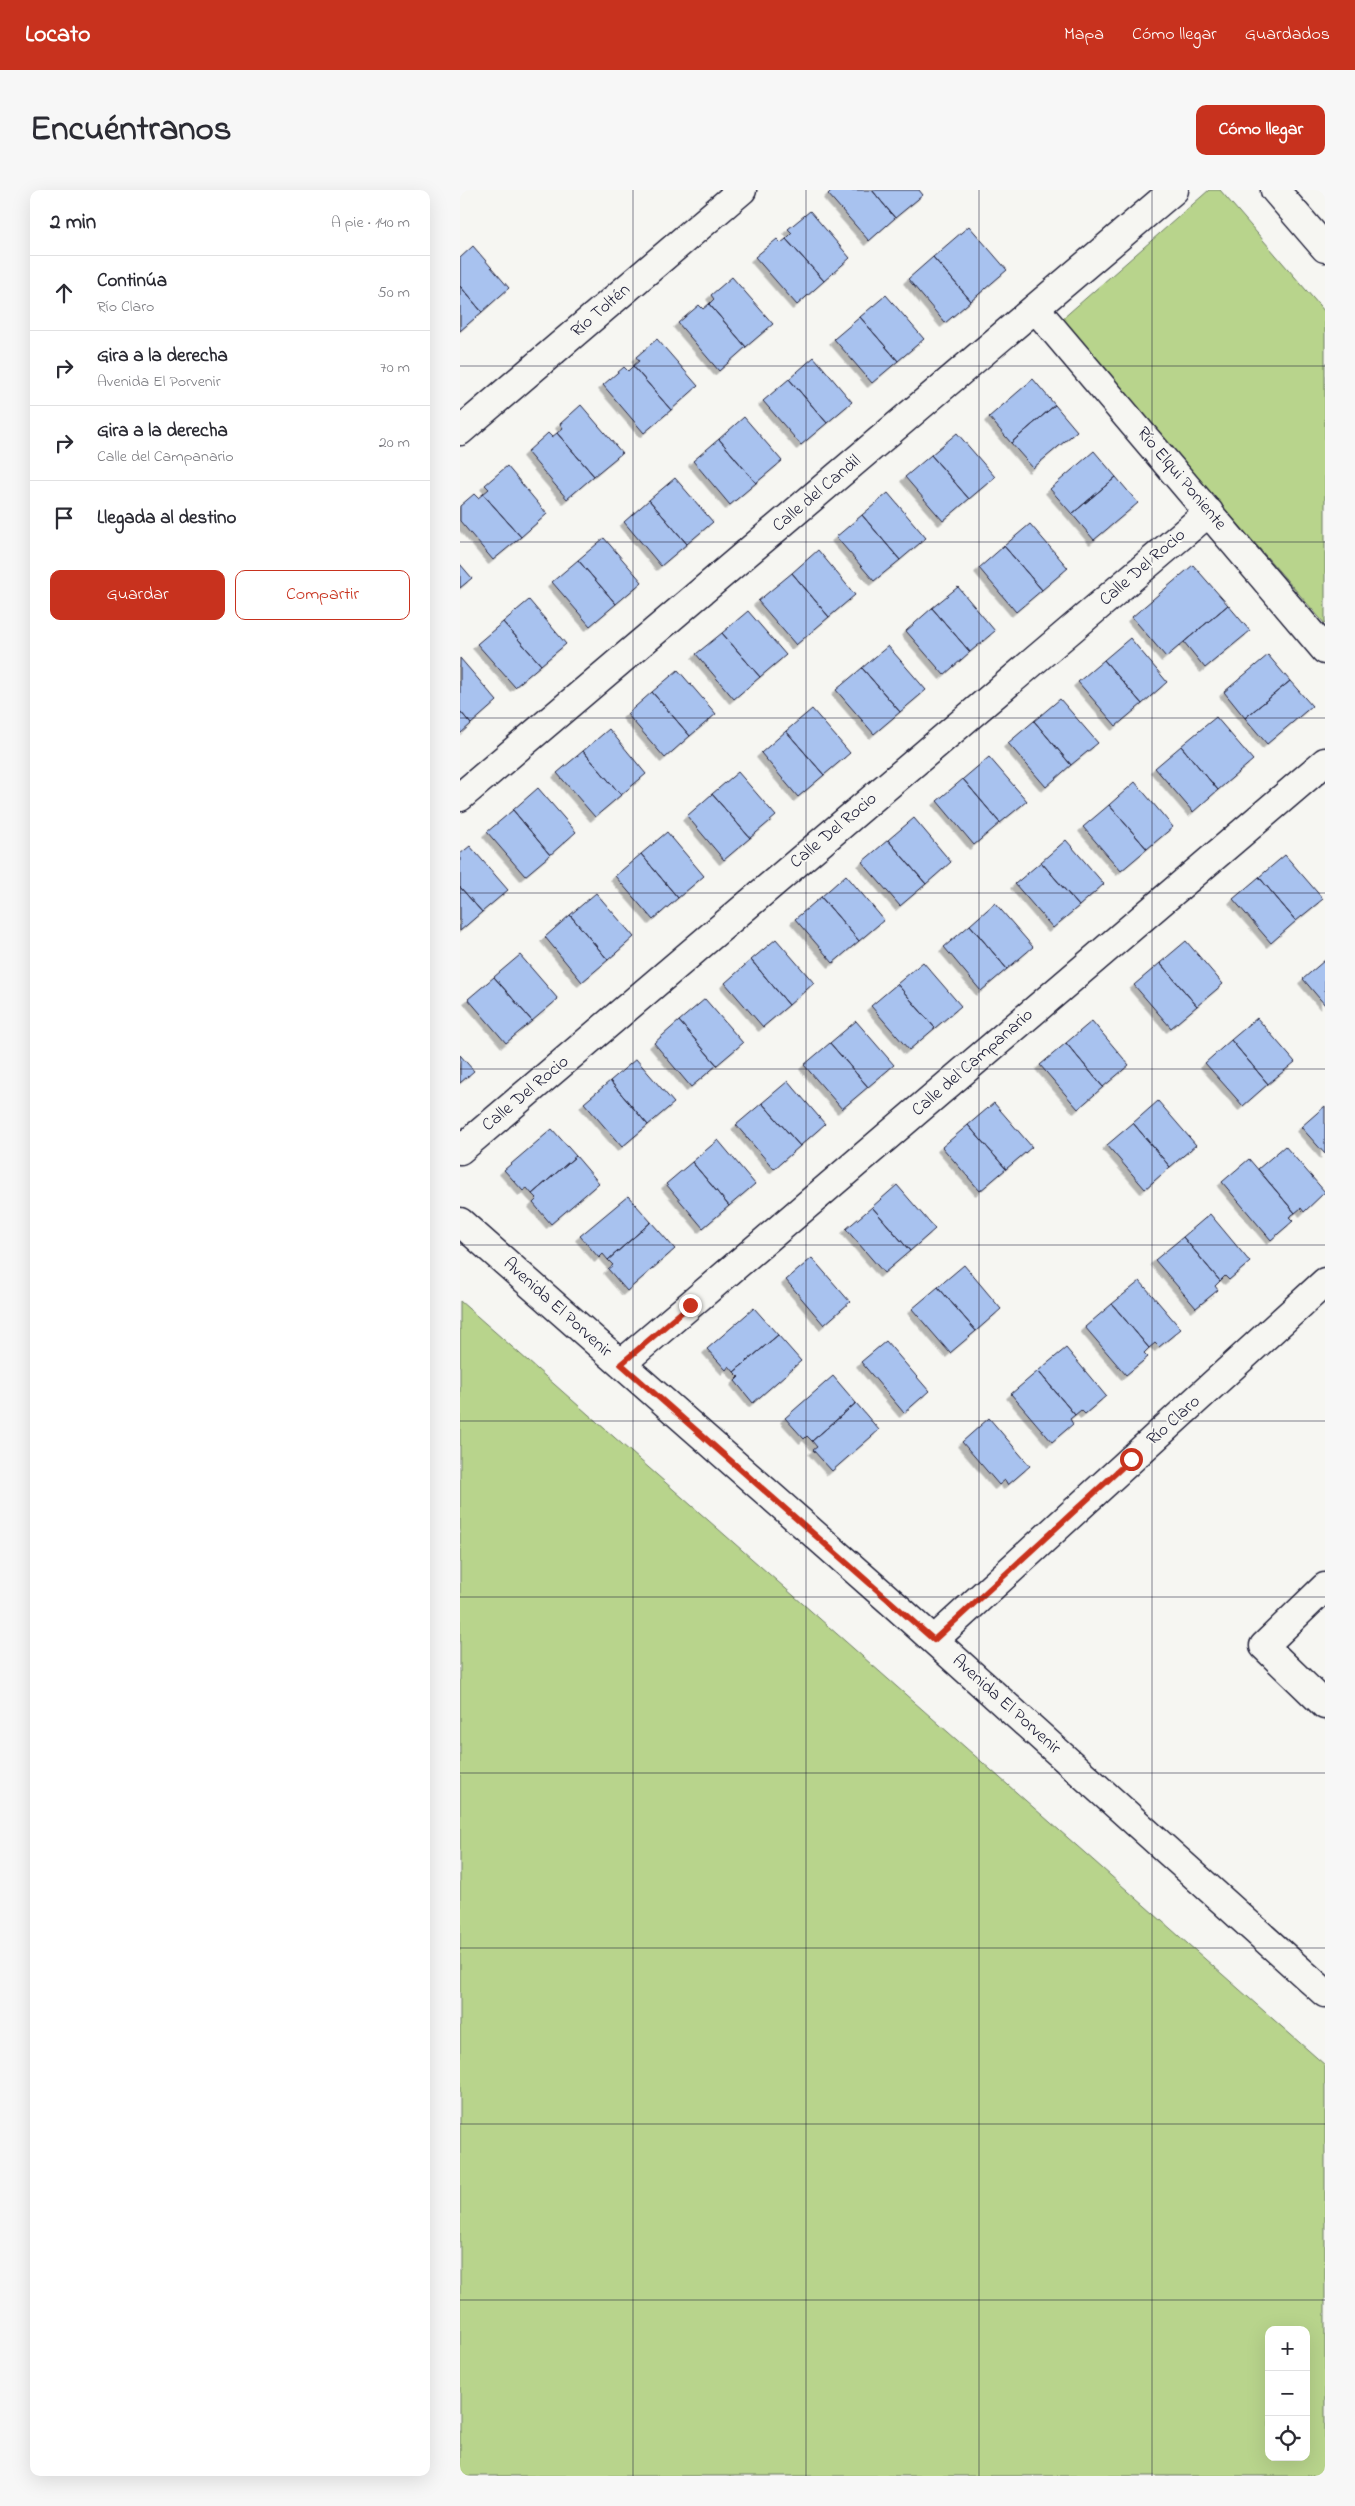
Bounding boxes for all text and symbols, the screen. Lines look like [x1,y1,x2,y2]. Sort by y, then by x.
text: Locato [25,18,91,53]
text: Mapa [1064,22,1104,48]
text: Cómo llegar [1132,22,1217,48]
text: Guardados [1245,22,1330,48]
text: Encuéntranos [30,105,232,156]
button: Cómo llegar [1196,105,1325,155]
text: 2 min [50,208,96,238]
text: A pie · 140 m [331,211,410,235]
text: Continúa [97,268,167,295]
street label: Río Toltén [565,278,637,344]
icon: ahead [50,279,78,307]
text: 50 m [378,281,410,305]
text: Río Claro [97,295,154,319]
text: Gira a la derecha [97,343,228,370]
icon: right [50,354,78,382]
text: 70 m [380,356,410,380]
text: Avenida El Porvenir [97,370,221,394]
text: Gira a la derecha [97,418,228,445]
street label: Río Elqui Poniente [1130,421,1233,537]
icon: right [50,429,78,457]
text: 20 m [379,431,410,455]
text: Calle del Campanario [97,445,234,469]
street label: Calle del Candil [767,449,867,539]
icon: arrive [50,504,78,532]
text: Llegada al destino [97,505,236,532]
street label: Calle Del Rocio [1094,523,1192,613]
button: Guardar [50,570,225,620]
button: Compartir [235,570,410,620]
street label: Calle Del Rocio [785,787,883,875]
street label: Calle del Campanario [906,1003,1040,1123]
street label: Calle Del Rocio [477,1050,575,1138]
street label: Avenida El Porvenir [497,1252,618,1364]
route end [679,1294,702,1317]
street label: Río Claro [1141,1390,1207,1452]
route start [1120,1448,1143,1471]
street label: Avenida El Porvenir [946,1649,1067,1761]
map controls [1265,2326,1310,2461]
button: + [1265,2326,1310,2371]
button: − [1265,2371,1310,2416]
button: locate [1265,2416,1310,2461]

